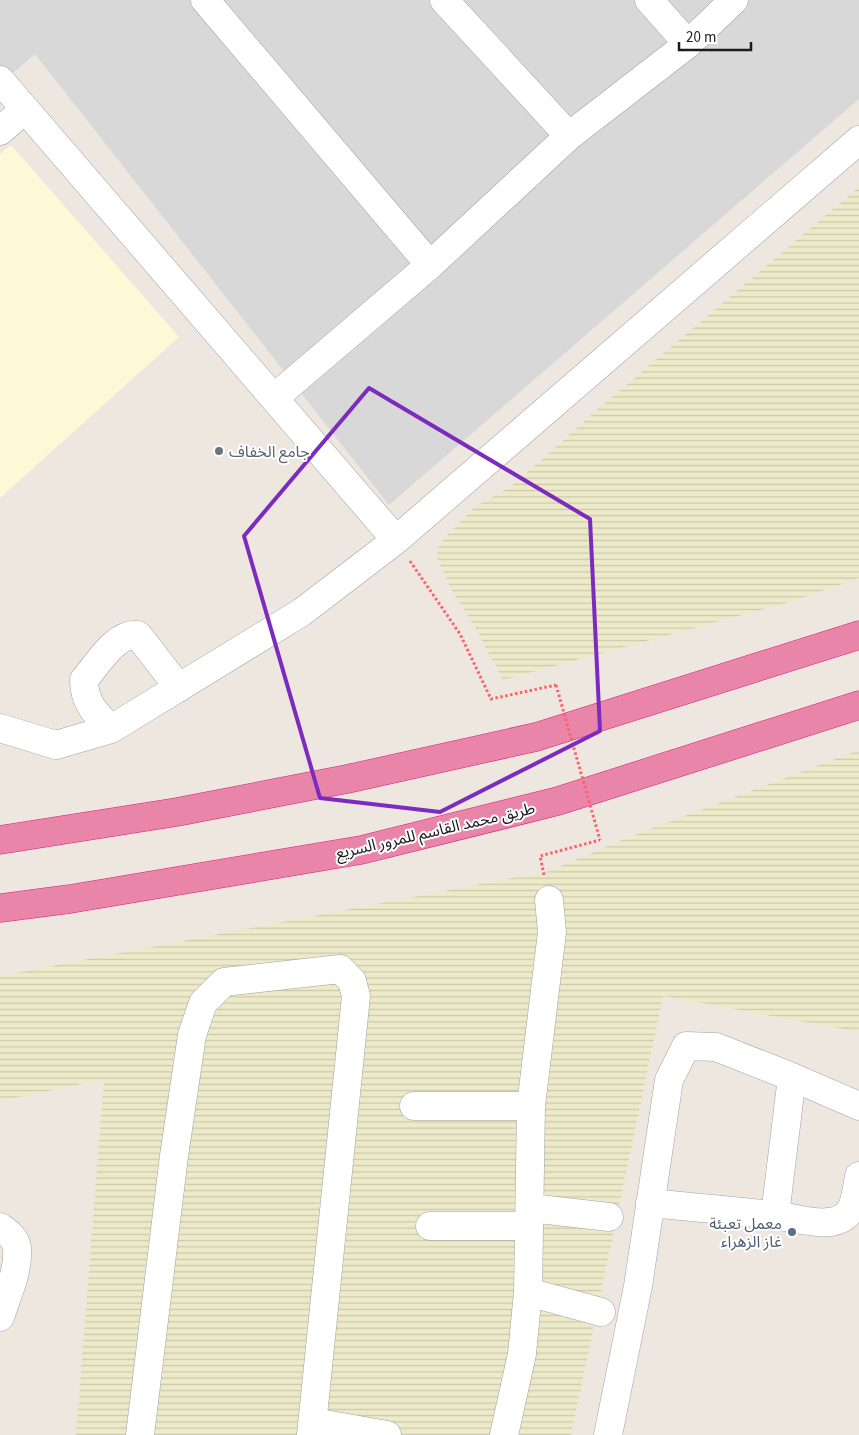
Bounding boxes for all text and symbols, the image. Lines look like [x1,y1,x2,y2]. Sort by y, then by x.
scale bar [679,20,752,52]
text: 20 m [686,27,716,48]
place label: جامع الخفاف [229,441,310,464]
marker: جامع الخفاف [213,445,225,457]
street label: طريق محمد القاسم للمرور السريع [333,797,537,866]
place label: معمل تعبئة غاز الزهراء [709,1213,782,1253]
marker: معمل تعبئة غاز الزهراء [786,1226,798,1238]

